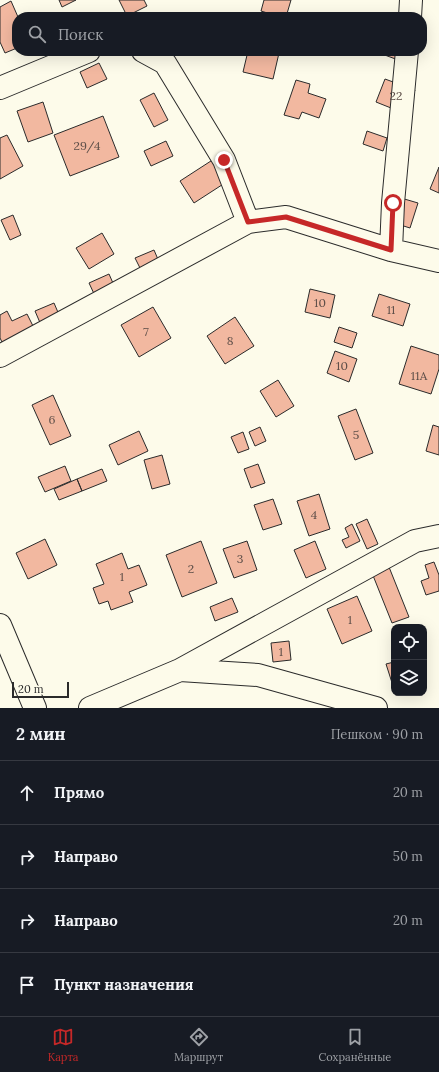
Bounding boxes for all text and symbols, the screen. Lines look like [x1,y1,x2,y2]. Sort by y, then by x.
search box [12,12,427,56]
icon: search [26,23,48,45]
text: Поиск [58,25,103,44]
house number: 22 [390,88,402,103]
house number: 29/4 [73,138,101,154]
route end [215,151,233,169]
route start [384,194,402,212]
house number: 10 [314,295,326,310]
house number: 11 [387,302,395,317]
house number: 7 [143,324,149,339]
house number: 8 [227,333,234,348]
house number: 10 [336,358,348,373]
house number: 11А [411,368,428,383]
house number: 6 [49,412,56,427]
house number: 5 [353,427,359,442]
house number: 4 [311,507,318,522]
house number: 3 [237,551,244,566]
house number: 2 [188,561,194,576]
house number: 1 [120,569,124,584]
house number: 1 [348,612,352,627]
map controls [391,624,427,696]
button: locate [391,624,427,660]
house number: 1 [279,644,283,659]
button: layers [391,660,427,696]
scale bar [12,680,69,699]
text: 20 m [18,682,43,696]
text: 2 мин [16,723,66,745]
text: Пешком · 90 m [331,726,423,743]
icon: ahead [16,782,38,804]
text: Прямо [54,783,104,802]
text: 20 m [393,784,423,801]
icon: right [16,846,38,868]
text: Направо [54,847,118,866]
text: 50 m [393,848,423,865]
icon: right [16,910,38,932]
text: Направо [54,911,118,930]
text: 20 m [393,912,423,929]
icon: arrive [16,974,38,996]
text: Пункт назначения [54,975,194,994]
tab: Карта [48,1026,79,1064]
tab: Маршрут [174,1026,223,1064]
tab: Сохранённые [318,1026,391,1064]

